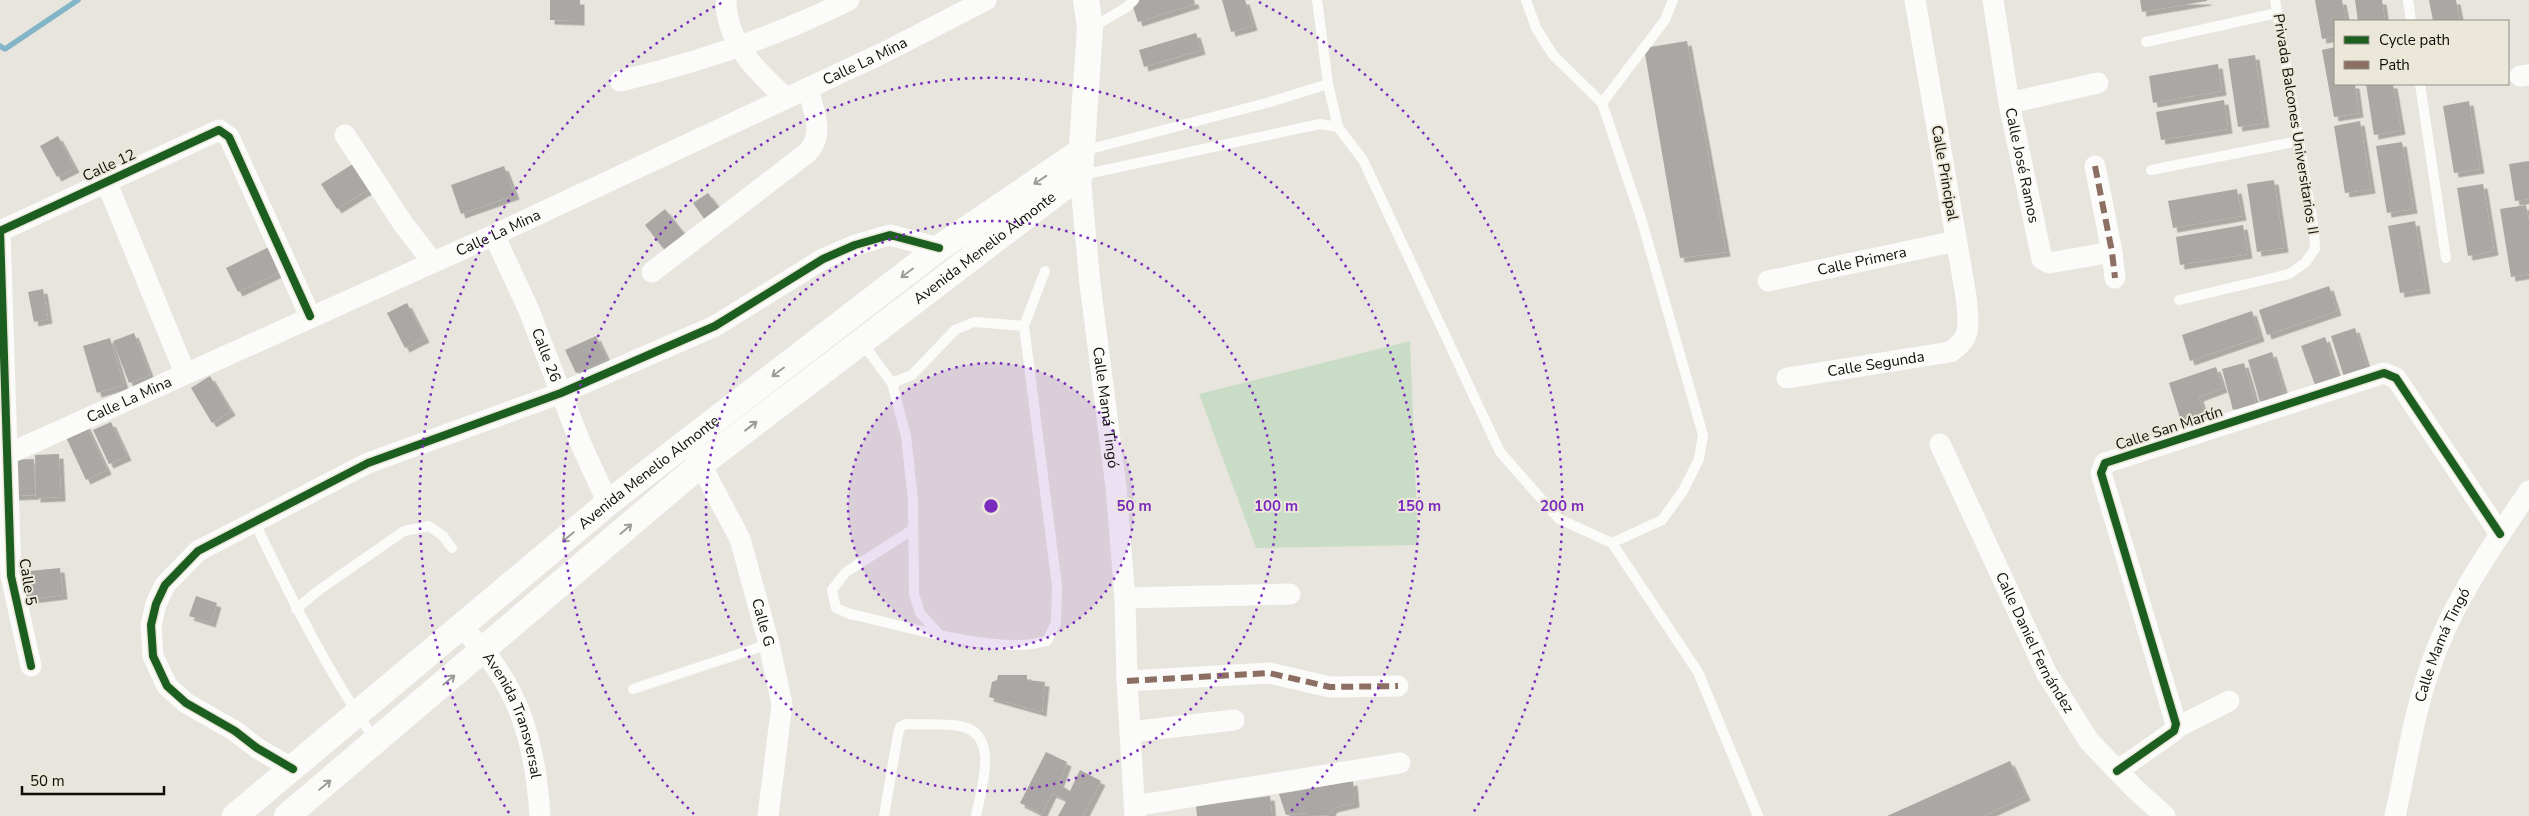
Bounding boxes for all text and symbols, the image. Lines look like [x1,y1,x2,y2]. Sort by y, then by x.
street label: Privada Balcones Universitarios II [2269,12,2323,236]
legend [2334,20,2509,85]
text: Cycle path [2379,30,2450,50]
street label: Calle La Mina [820,32,911,90]
text: Path [2379,55,2410,75]
street label: Calle José Ramos [2000,106,2044,225]
street label: Calle Principal [1927,124,1963,223]
street label: Calle 12 [79,144,139,186]
one-way arrow [1033,174,1047,185]
street label: Avenida Menelio Almonte [909,187,1060,309]
street label: Calle La Mina [453,205,544,261]
street label: Calle Primera [1815,242,1908,280]
one-way arrow [900,268,914,278]
street label: Calle 26 [527,325,566,385]
street label: Calle Mamá Tingó [1088,346,1123,469]
street label: Calle Segunda [1826,346,1926,381]
one-way arrow [772,366,785,377]
street label: Calle La Mina [83,372,175,427]
street label: Calle San Martín [2113,401,2225,455]
street label: Avenida Menelio Almonte [574,410,724,534]
one-way arrow [744,420,757,431]
text: 50 m [1116,496,1152,516]
text: 100 m [1254,496,1298,516]
text: 150 m [1397,496,1441,516]
text: 200 m [1540,496,1584,516]
centre of rings [982,497,1000,515]
one-way arrow [619,524,632,535]
one-way arrow [562,532,575,543]
street label: Calle 5 [14,557,42,607]
street label: Calle Daniel Fernández [1991,569,2079,717]
street label: Calle Mamá Tingó [2410,584,2475,704]
street label: Calle G [747,596,779,649]
street label: Avenida Transversal [478,648,546,781]
one-way arrow [442,674,455,685]
scale bar [22,764,165,796]
text: 50 m [30,771,65,791]
one-way arrow [318,779,331,790]

